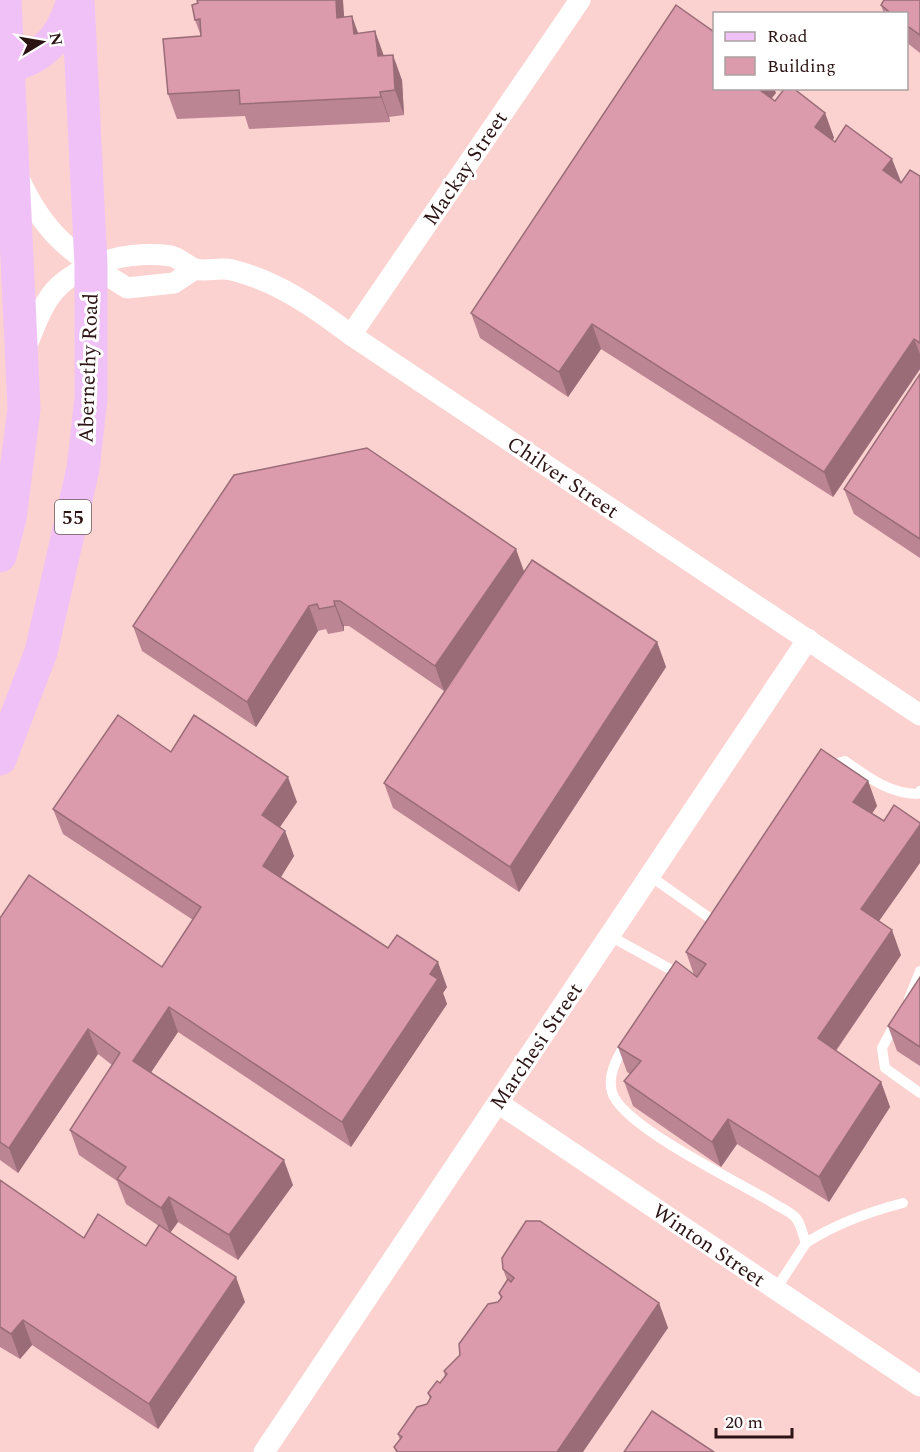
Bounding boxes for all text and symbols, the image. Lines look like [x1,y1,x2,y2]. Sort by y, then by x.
north arrow [12,12,72,72]
legend [713,12,908,90]
text: Road [767,23,808,50]
text: N [43,31,69,48]
text: Building [767,53,836,80]
street label: Mackay Street [416,105,516,232]
street label: Abernethy Road [70,292,108,444]
street label: Chilver Street [500,428,625,527]
road number: 55 [55,500,91,534]
street label: Marchesi Street [482,977,591,1117]
street label: Winton Street [645,1196,772,1296]
scale bar [716,1401,792,1439]
text: 20 m [725,1409,763,1436]

